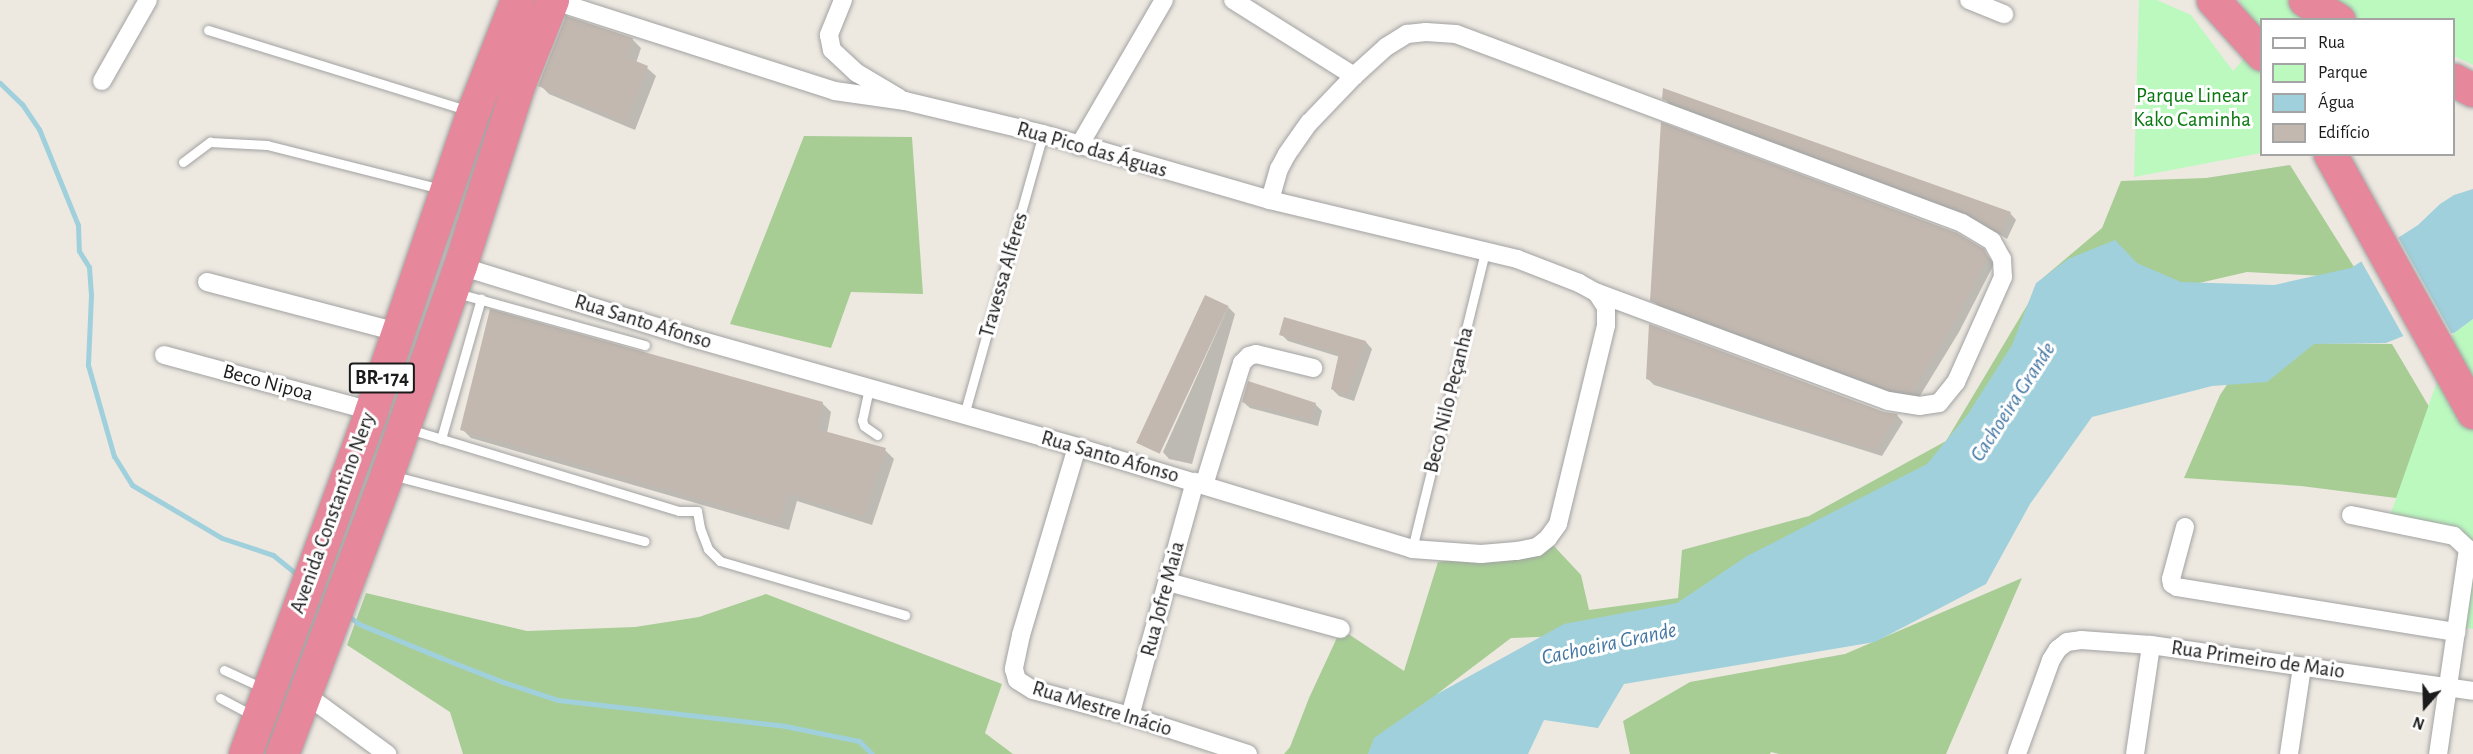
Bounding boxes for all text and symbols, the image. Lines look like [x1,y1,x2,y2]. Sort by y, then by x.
legend [2260,18,2455,156]
text: Rua [2318,34,2345,52]
text: Parque [2318,64,2367,82]
park label: Parque Linear Kako Caminha [2133,83,2251,133]
text: Água [2318,94,2355,112]
street label: Rua Pico das Águas [1014,116,1170,184]
text: Edifício [2318,124,2370,142]
street label: Travessa Alferes [974,209,1034,341]
street label: Rua Santo Afonso [571,289,715,355]
street label: Beco Nilo Peçanha [1419,324,1479,476]
water label: Cachoeira Grande [1965,337,2061,467]
street label: Beco Nipoa [220,359,316,407]
road number: BR-174 [348,361,416,395]
street label: Avenida Constantino Nery [285,409,381,617]
street label: Rua Santo Afonso [1038,425,1182,489]
street label: Rua Jofre Maia [1136,539,1190,659]
water label: Cachoeira Grande [1539,617,1679,671]
street label: Rua Primeiro de Maio [2170,635,2346,685]
street label: Rua Mestre Inácio [1029,676,1175,742]
north arrow [2395,676,2455,736]
text: N [2411,713,2427,732]

